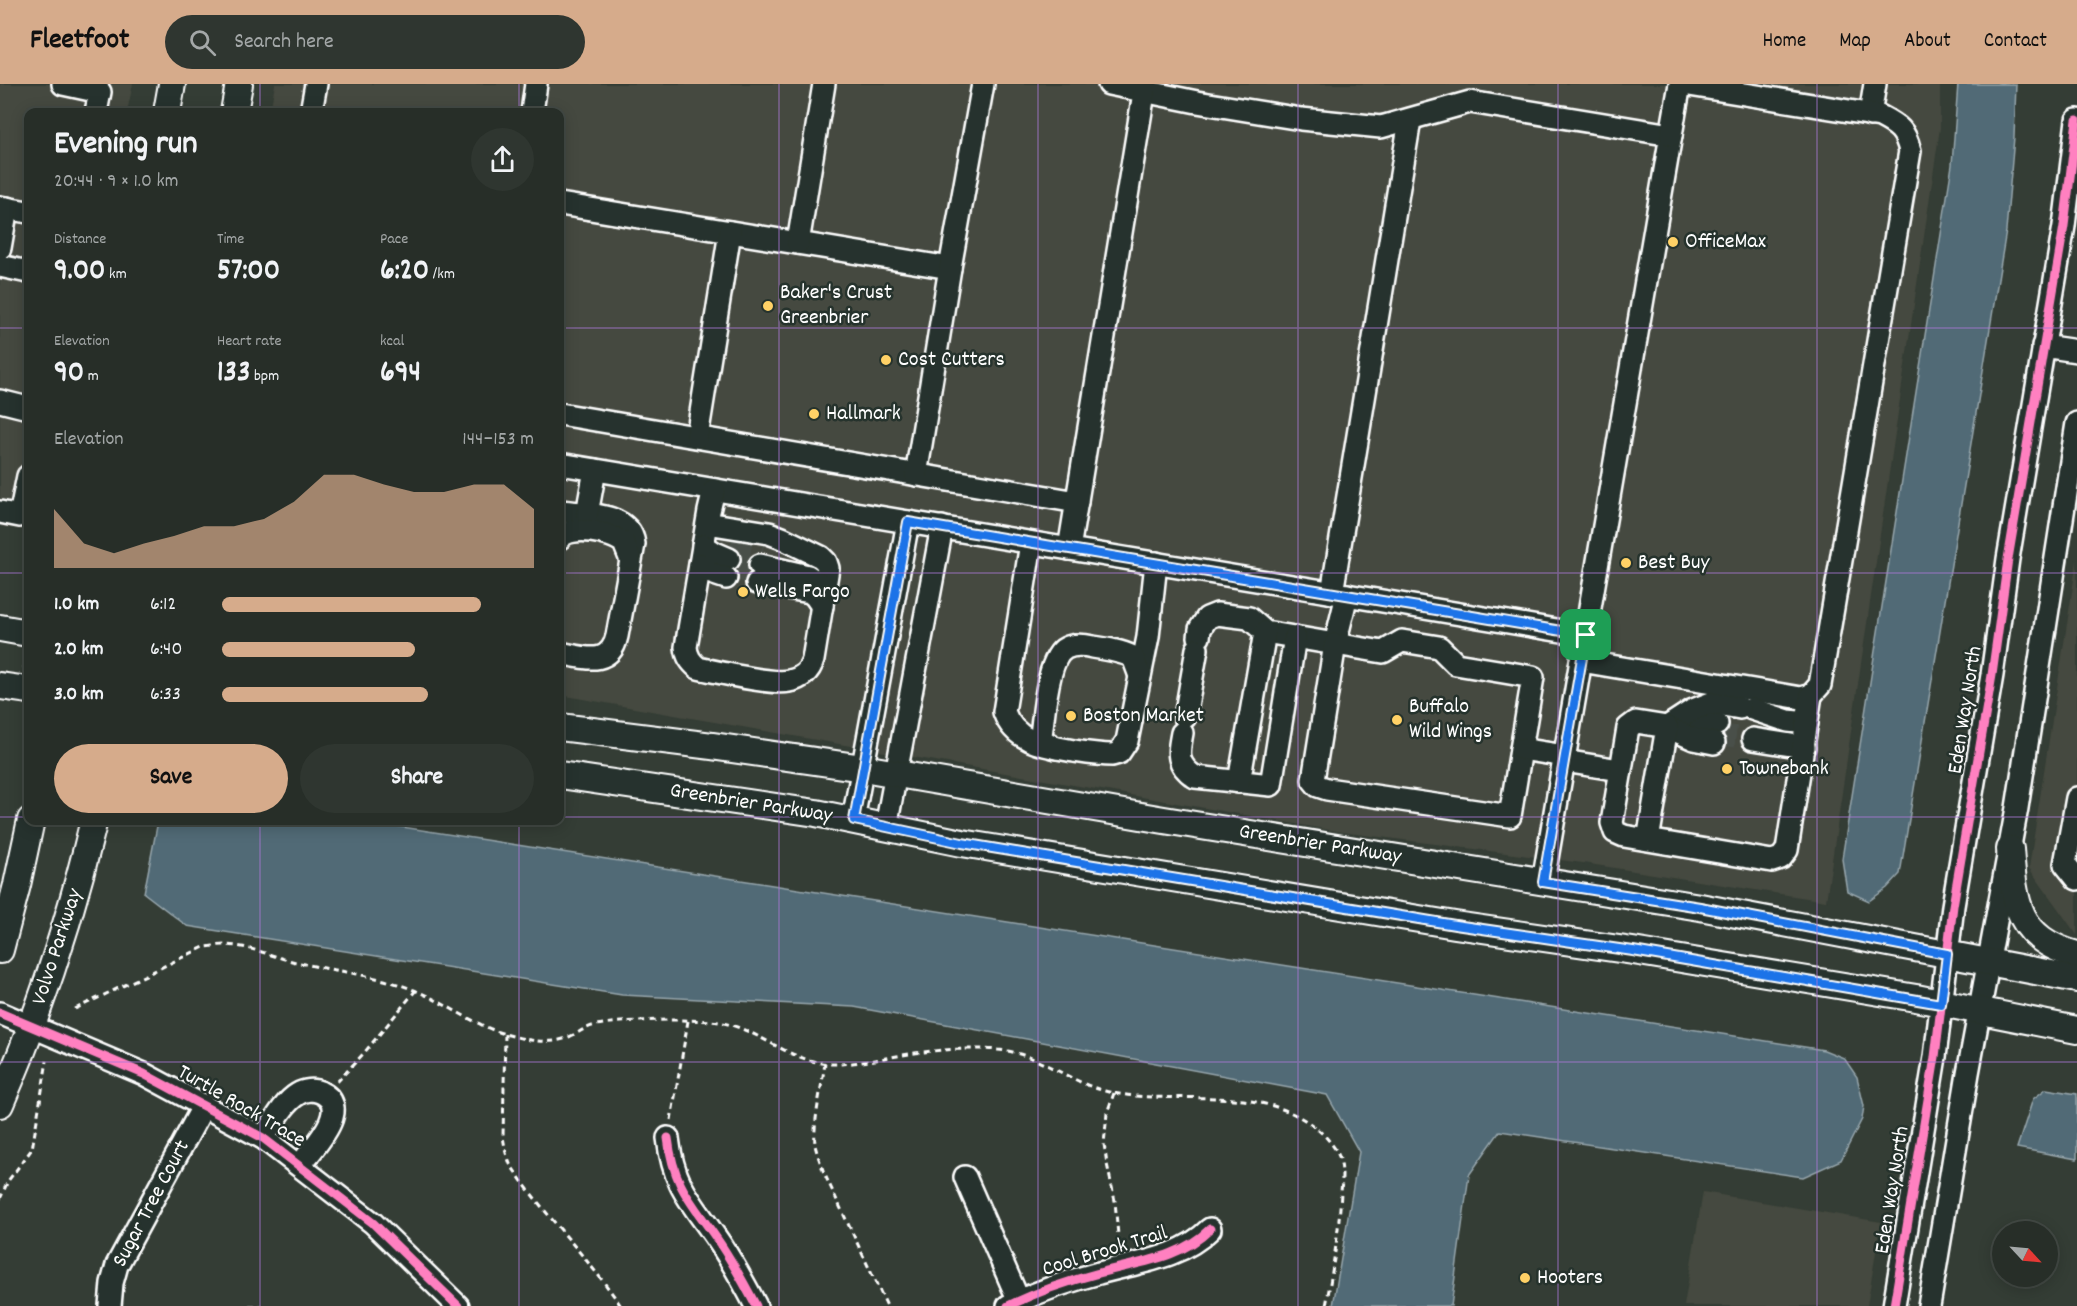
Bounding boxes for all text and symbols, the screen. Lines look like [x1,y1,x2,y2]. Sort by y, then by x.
search box [165,15,585,69]
text: Fleetfoot [30,22,129,62]
icon: search [186,26,219,59]
text: Search here [234,27,334,58]
text: Home [1762,27,1806,57]
text: Map [1839,27,1871,57]
text: About [1904,27,1951,57]
text: Contact [1984,27,2047,57]
text: Evening run [54,122,198,169]
button: share [471,128,534,191]
text: 20:44 · 9 × 1.0 km [54,168,179,196]
place label: OfficeMax [1685,227,1766,258]
text: Distance [54,228,106,251]
text: Time [217,228,244,251]
text: Pace [380,228,408,251]
marker: OfficeMax [1666,235,1680,249]
text: 9.00 [54,251,105,294]
text: 57:00 [217,251,280,294]
text: 6:20 [380,251,429,294]
text: km [105,263,127,286]
text: /km [429,263,455,286]
place label: Baker's Crust Greenbrier [780,278,892,334]
marker: Baker's Crust Greenbrier [761,299,775,313]
text: Elevation [54,330,110,353]
text: Heart rate [217,330,282,353]
text: kcal [380,330,404,353]
place label: Cost Cutters [898,345,1005,376]
text: 90 [54,353,84,396]
text: 133 [217,353,250,396]
text: 694 [380,353,421,396]
marker: Cost Cutters [879,353,893,367]
text: m [84,365,99,388]
text: bpm [250,365,279,388]
place label: Hallmark [826,399,901,430]
marker: Hallmark [807,407,821,421]
text: Elevation [54,426,124,454]
text: 144–153 m [462,426,534,454]
place label: Best Buy [1638,548,1710,579]
marker: Best Buy [1619,556,1633,570]
place label: Wells Fargo [755,577,850,608]
marker: Wells Fargo [736,585,750,599]
text: 1.0 km [54,591,99,619]
text: 6:12 [150,591,176,619]
pin [1560,609,1611,660]
icon: arrive [1569,618,1602,651]
text: 2.0 km [54,636,103,664]
text: 6:40 [150,636,182,664]
street label: Eden Way North [1941,644,1991,776]
text: 3.0 km [54,681,104,709]
text: 6:33 [150,681,181,709]
place label: Buffalo Wild Wings [1409,692,1492,748]
place label: Boston Market [1083,701,1204,732]
marker: Boston Market [1064,709,1078,723]
marker: Buffalo Wild Wings [1390,713,1404,727]
button: Save [54,744,288,813]
button: Share [300,744,534,813]
place label: Townebank [1739,754,1829,785]
marker: Townebank [1720,762,1734,776]
street label: Greenbrier Parkway [667,776,836,832]
street label: Greenbrier Parkway [1236,817,1405,873]
street label: Volvo Parkway [25,884,92,1009]
street label: Turtle Rock Trace [171,1058,311,1156]
street label: Eden Way North [1868,1124,1918,1256]
street label: Sugar Tree Court [105,1135,199,1273]
street label: Cool Brook Trail [1039,1218,1171,1286]
north arrow [1992,1221,2058,1287]
map controls [1992,1221,2058,1287]
place label: Hooters [1537,1263,1603,1294]
marker: Hooters [1518,1271,1532,1285]

